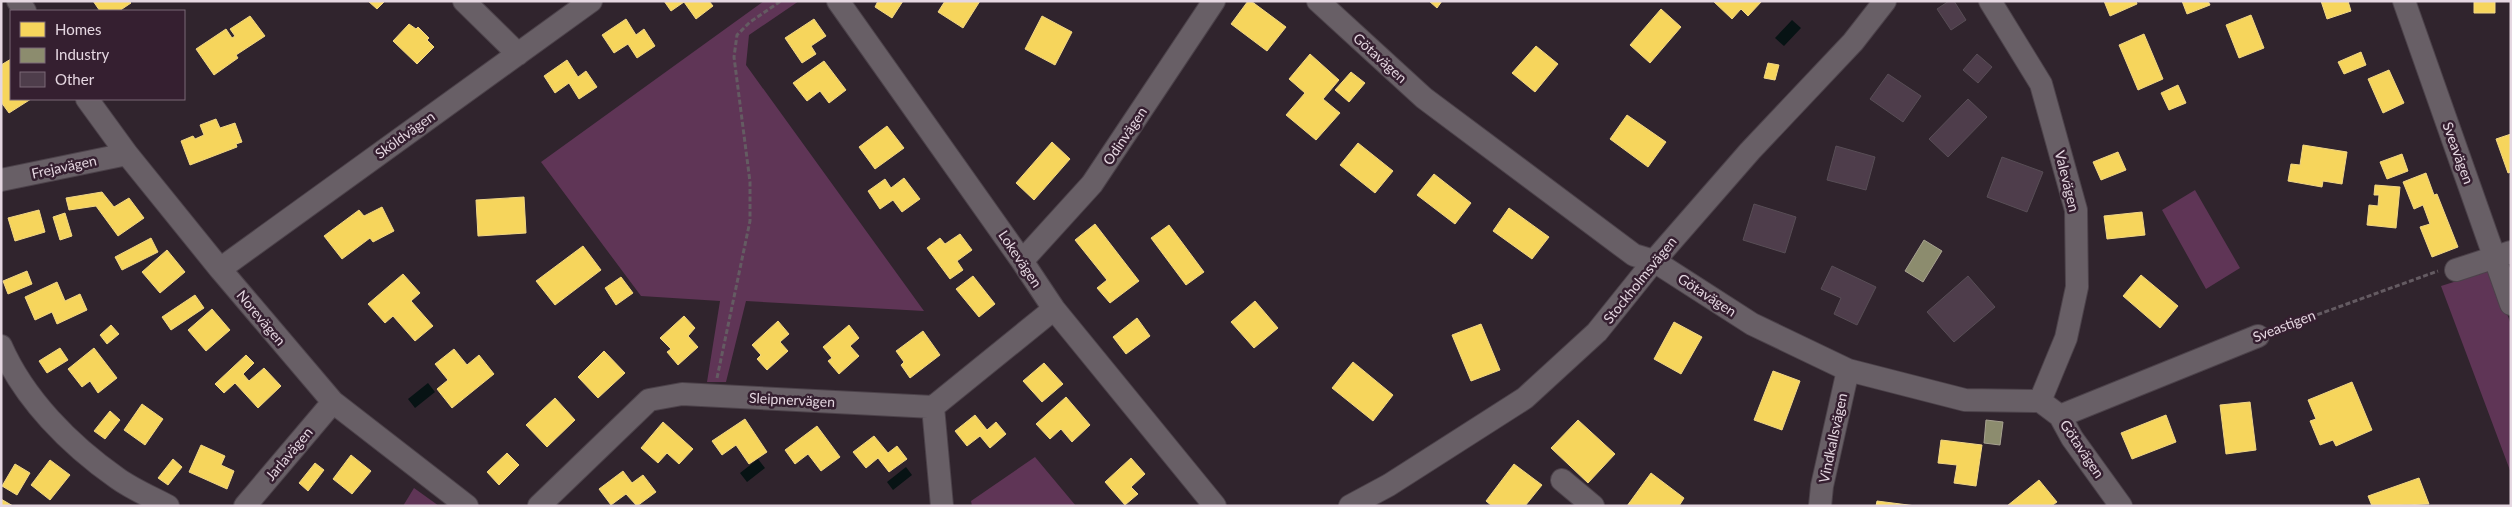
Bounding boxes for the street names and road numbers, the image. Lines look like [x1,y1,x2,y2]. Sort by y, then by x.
street label: Götavägen [1350,29,1411,86]
street label: Odinvägen [1099,103,1150,168]
street label: Sköldvägen [372,107,438,162]
street label: Sveavägen [2439,119,2478,186]
street label: Valevägen [2052,149,2083,213]
street label: Frejavägen [30,151,98,182]
street label: Lokevägen [995,227,1046,290]
street label: Stockholmsvägen [1599,233,1680,327]
street label: Götavägen [1675,269,1740,320]
street label: Norevägen [233,287,289,349]
street label: Sveastigen [2250,306,2318,345]
street label: Sleipnervägen [749,389,835,410]
street label: Vindkallsvägen [1815,391,1850,484]
street label: Götavägen [2057,417,2108,481]
street label: Jarlavägen [261,424,316,484]

